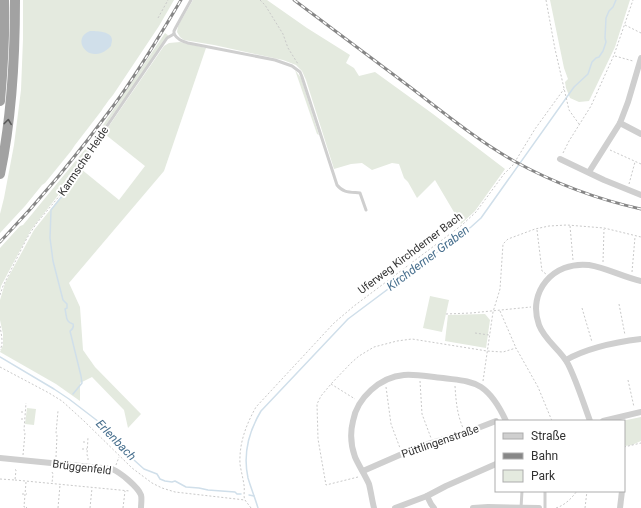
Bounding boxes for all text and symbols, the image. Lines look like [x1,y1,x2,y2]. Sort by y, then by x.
one-way arrow [3,119,12,125]
street label: Karmsche Heide [55,124,111,198]
street label: Uferweg Kirchderner Bach [356,210,465,297]
water label: Kirchderner Graben [384,222,472,294]
water label: Erlenbach [93,417,139,463]
legend [495,420,625,492]
street label: Püttlingenstraße [400,422,481,461]
text: Straße [531,429,566,443]
text: Bahn [531,449,558,463]
street label: Brüggenfeld [52,457,112,478]
text: Park [531,469,556,483]

